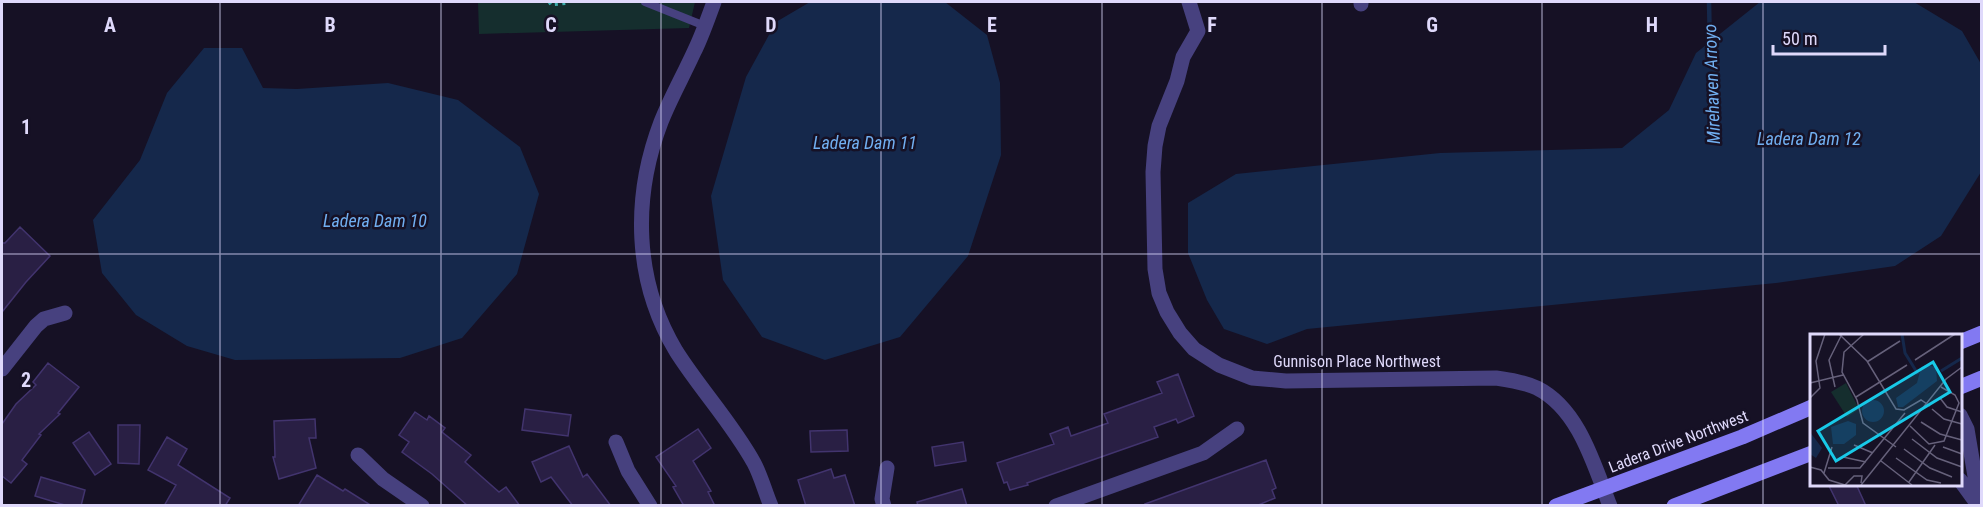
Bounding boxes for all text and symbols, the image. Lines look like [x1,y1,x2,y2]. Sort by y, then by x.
text: A [104,13,116,37]
text: B [324,13,336,37]
text: C [545,13,557,37]
text: D [765,13,777,37]
text: E [987,13,997,37]
text: F [1207,13,1217,37]
text: G [1426,13,1438,37]
text: H [1646,13,1658,37]
scale bar [1773,18,1886,56]
water label: Mirehaven Arroyo [1699,24,1724,145]
text: 50 m [1782,28,1817,49]
text: 1 [21,115,31,139]
water label: Ladera Dam 12 [1757,128,1861,149]
water label: Ladera Dam 11 [813,132,917,153]
water label: Ladera Dam 10 [323,210,427,231]
inset map [1810,334,1962,486]
street label: Gunnison Place Northwest [1273,352,1441,371]
text: 2 [21,368,31,392]
street label: Ladera Drive Northwest [1606,406,1751,477]

